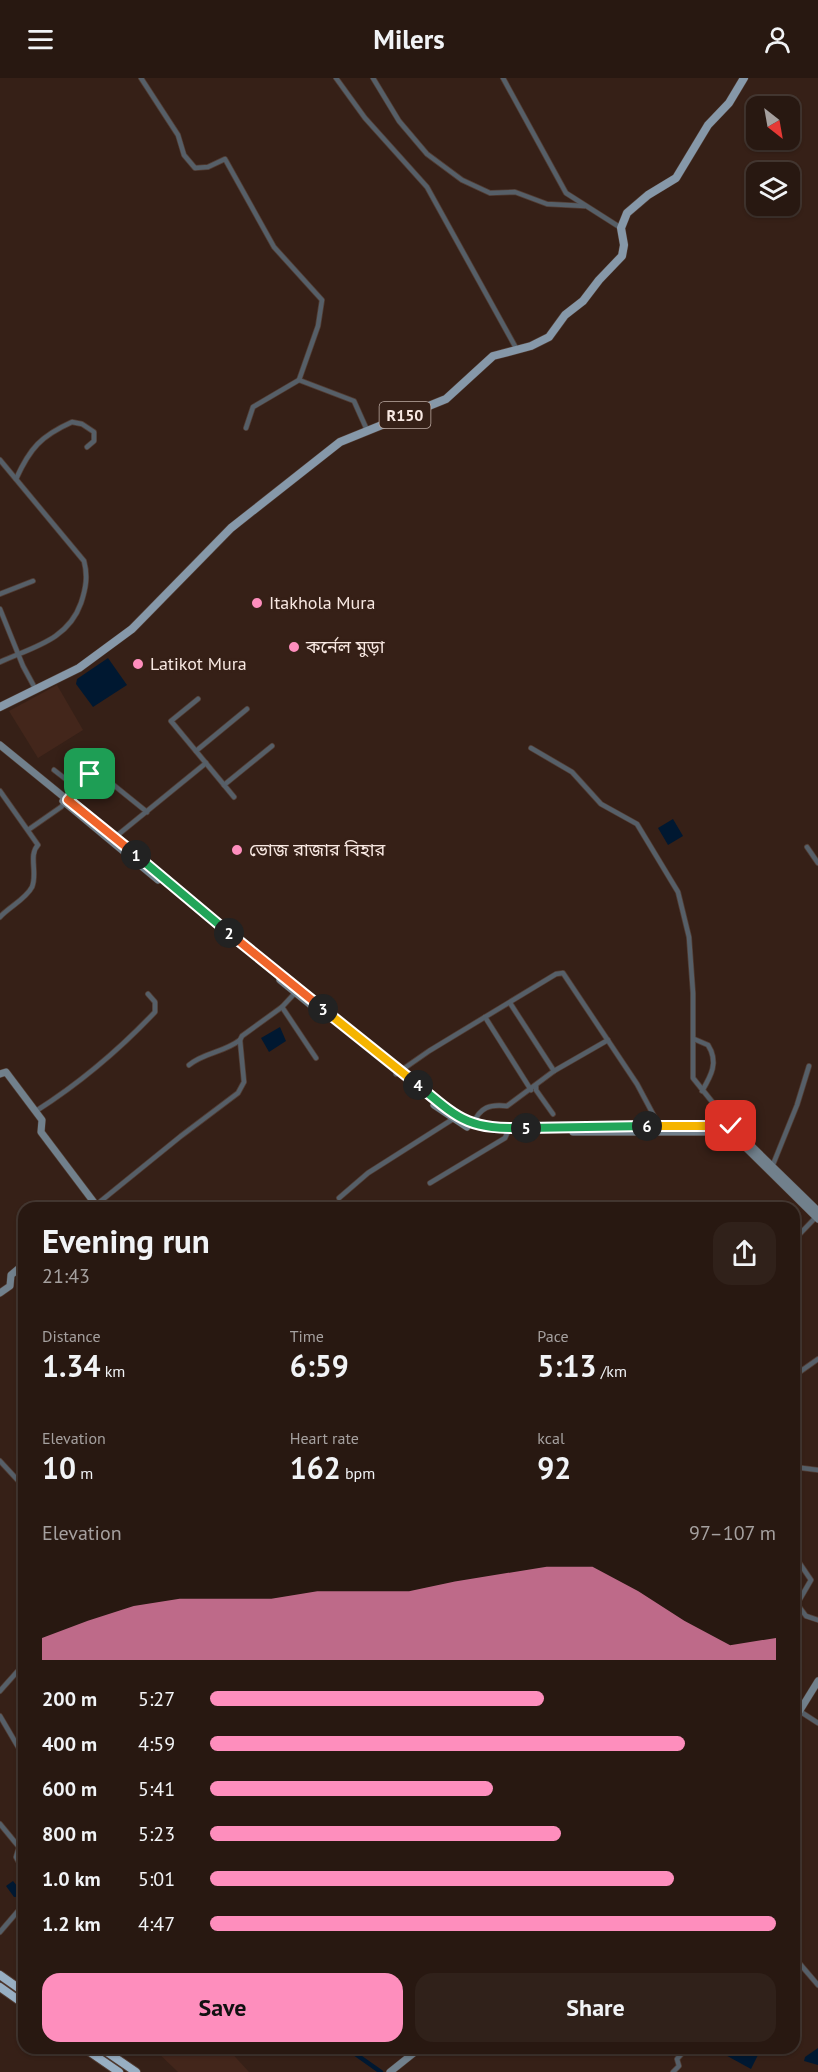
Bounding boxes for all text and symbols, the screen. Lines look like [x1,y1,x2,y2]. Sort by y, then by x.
text: Milers [373,22,445,56]
icon: menu [24,23,57,56]
icon: person [761,23,794,56]
north arrow [746,96,800,150]
map controls [746,96,800,216]
button: layers [746,162,800,216]
road number: R150 [380,402,430,428]
place label: Itakhola Mura [269,591,375,614]
marker: Itakhola Mura [250,596,264,610]
place label: কর্নেল মুড়া [305,635,385,658]
marker: কর্নেল মুড়া [287,640,301,654]
place label: Latikot Mura [150,652,247,675]
marker: Latikot Mura [131,657,145,671]
pin [64,748,115,799]
icon: arrive [73,757,106,790]
place label: ভোজ রাজার বিহার [249,838,385,861]
pin: 1 [121,840,151,870]
marker: ভোজ রাজার বিহার [230,843,244,857]
text: 1 [131,845,141,865]
pin: 2 [214,918,244,948]
text: 2 [224,923,234,943]
pin: 3 [308,994,338,1024]
text: 3 [318,999,328,1019]
pin: 4 [403,1070,433,1100]
text: 4 [413,1075,423,1095]
pin [705,1100,756,1151]
icon: check [714,1109,747,1142]
pin: 6 [632,1111,662,1141]
pin: 5 [511,1113,541,1143]
text: 6 [642,1116,652,1136]
text: 5 [521,1118,531,1138]
text: Evening run [42,1219,210,1262]
button: share [713,1222,776,1285]
text: 21:43 [42,1263,90,1289]
text: Distance [42,1326,101,1346]
text: Time [290,1326,324,1346]
text: Pace [537,1326,569,1346]
text: 1.34 [42,1346,100,1385]
text: 6:59 [290,1346,349,1385]
text: 5:13 [537,1346,596,1385]
text: km [100,1361,125,1381]
text: /km [596,1361,627,1381]
text: Elevation [42,1428,106,1448]
text: Heart rate [290,1428,359,1448]
text: kcal [537,1428,565,1448]
text: 10 [42,1448,76,1487]
text: 162 [290,1448,341,1487]
text: 92 [537,1448,571,1487]
text: m [76,1463,93,1483]
text: bpm [341,1463,375,1483]
text: Elevation [42,1520,122,1546]
text: 97–107 m [689,1520,776,1546]
text: 200 m [42,1686,97,1712]
text: 5:27 [138,1686,175,1712]
text: 400 m [42,1731,97,1757]
text: 4:59 [138,1731,175,1757]
text: 600 m [42,1776,97,1802]
text: 5:41 [138,1776,175,1802]
text: 800 m [42,1821,97,1847]
text: 5:23 [138,1821,175,1847]
text: 1.0 km [42,1866,101,1892]
text: 5:01 [138,1866,175,1892]
text: 1.2 km [42,1911,101,1937]
text: 4:47 [138,1911,175,1937]
button: Save [42,1973,403,2042]
button: Share [415,1973,776,2042]

